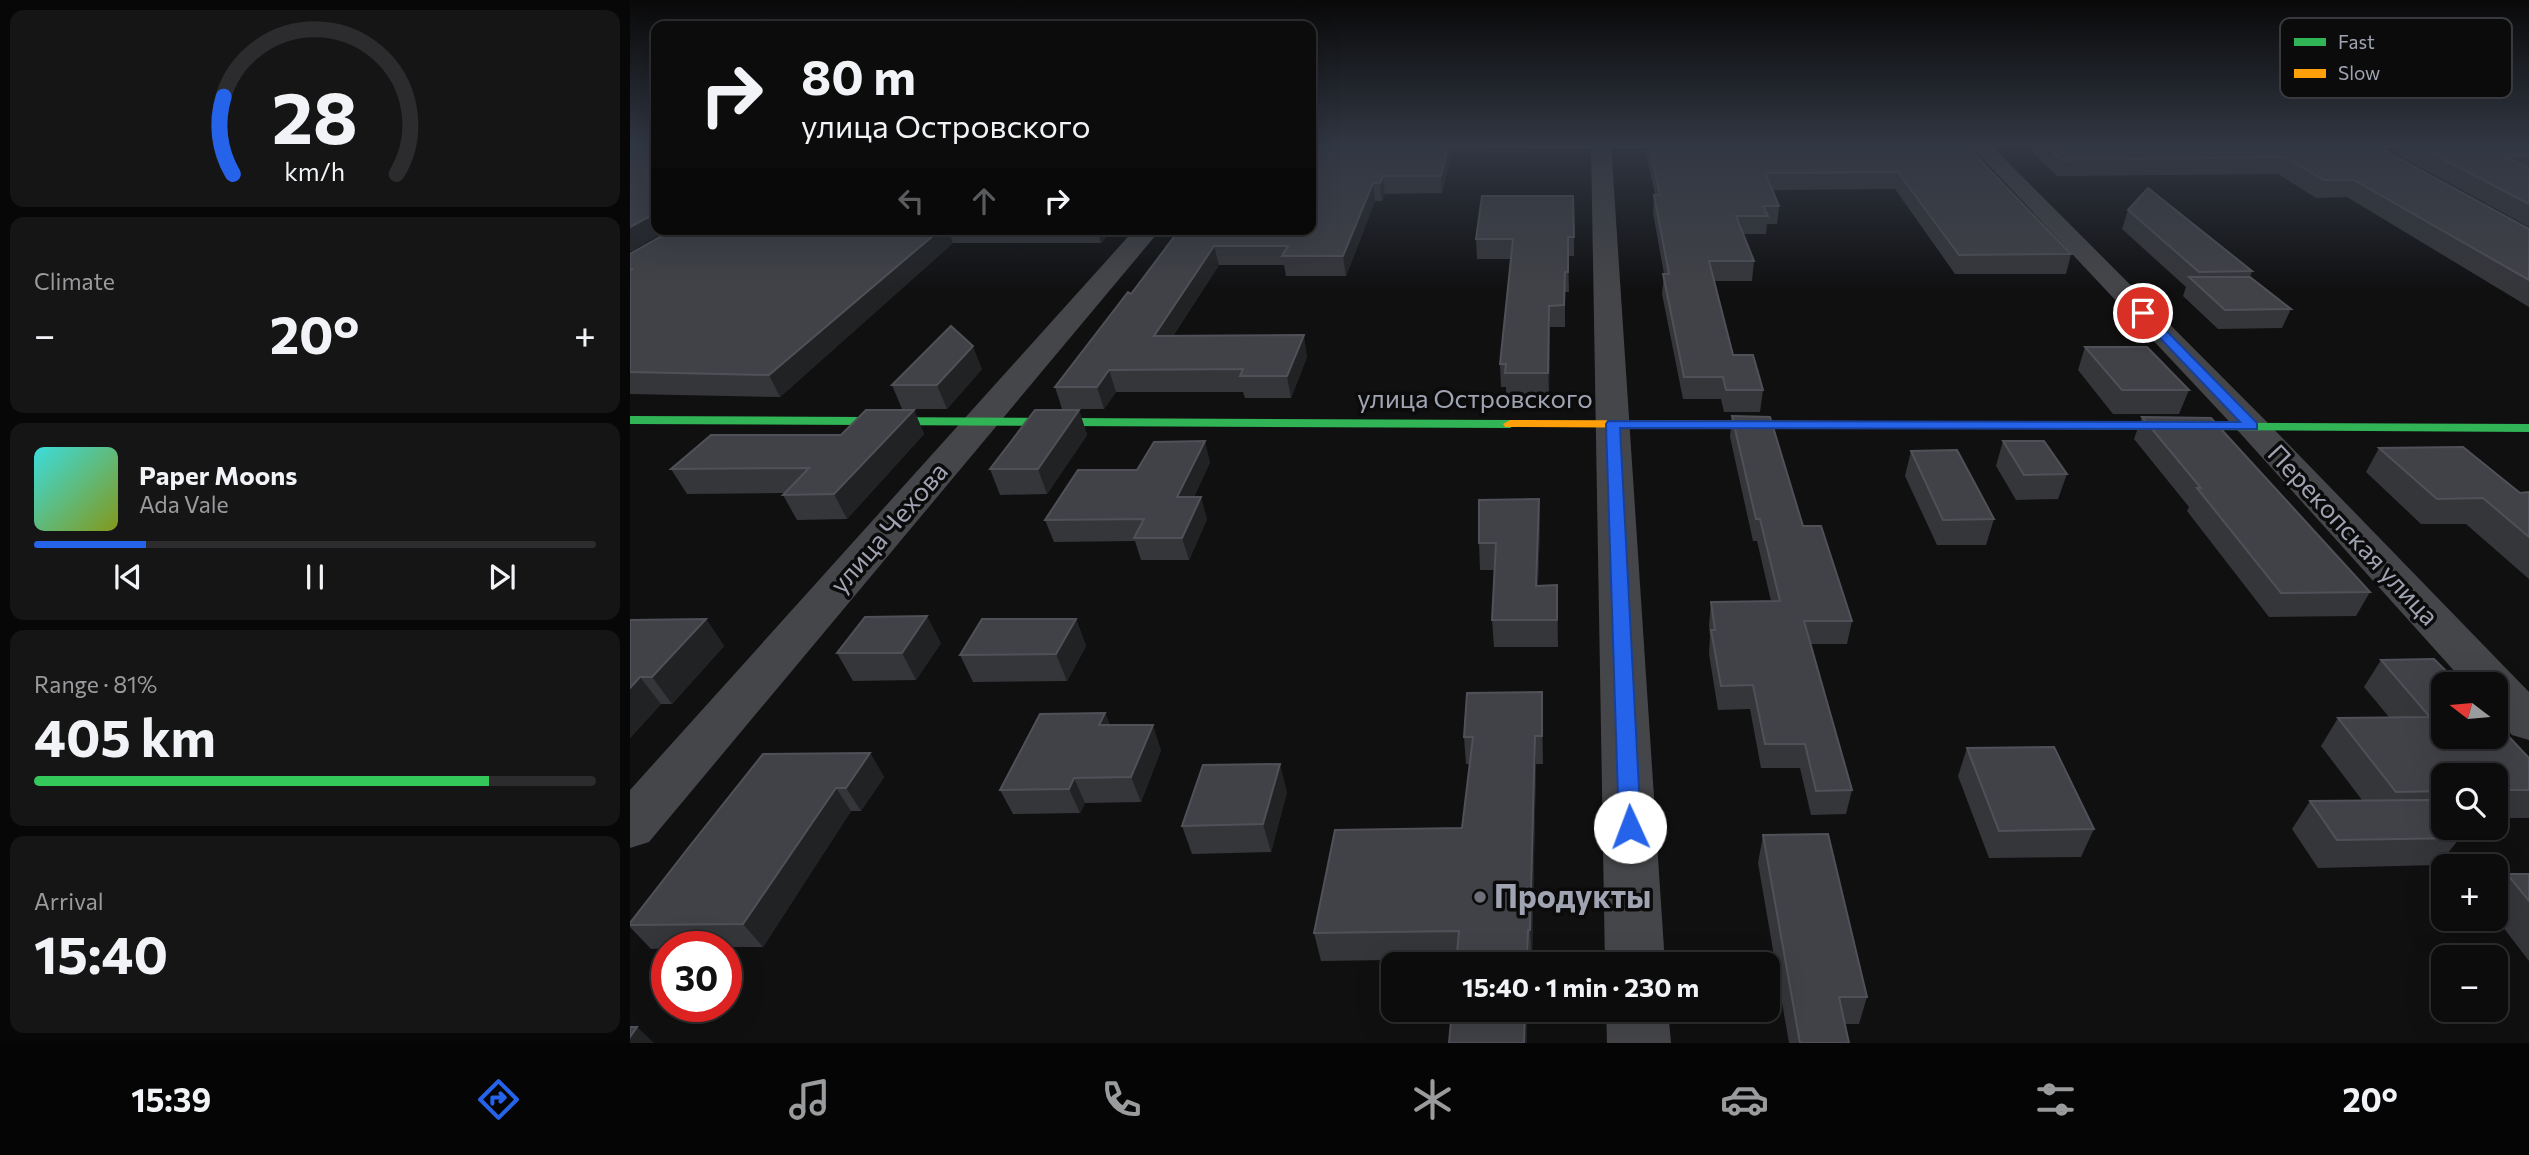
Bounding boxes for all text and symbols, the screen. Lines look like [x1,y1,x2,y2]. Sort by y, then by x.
legend [2280,18,2512,98]
text: Fast [2338,30,2375,53]
text: 80 m [801,45,916,105]
icon: right [686,49,777,140]
text: Slow [2338,61,2380,84]
text: 28 [272,71,358,160]
text: улица Островского [801,105,1091,145]
text: km/h [285,156,345,186]
icon: left [892,182,930,220]
icon: ahead [965,182,1003,220]
icon: right [1038,182,1076,220]
text: Climate [34,267,115,295]
pin [2113,283,2173,343]
icon: arrive [2124,294,2162,332]
text: 20° [270,301,360,365]
text: − [34,310,56,357]
text: + [574,310,596,357]
street label: улица Островского [1357,382,1593,413]
street label: Перекопская улица [2262,437,2446,631]
street label: улица Чехова [823,455,953,599]
text: Paper Moons [139,459,297,490]
text: Ada Vale [139,490,229,518]
icon: previous [109,558,147,596]
icon: pause [296,558,334,596]
icon: next [483,558,521,596]
text: Range · 81% [34,670,157,698]
north arrow [2431,672,2508,749]
map controls [2431,672,2508,1022]
text: 405 km [34,704,216,768]
button: search [2431,763,2508,840]
position arrow [1593,790,1667,864]
button: + [2431,854,2508,931]
place label: Продукты [1494,875,1651,915]
text: Arrival [34,887,104,915]
marker: Продукты [1472,889,1488,905]
text: 15:40 [34,921,168,985]
speed limit sign: 30 [651,931,742,1022]
button: − [2431,945,2508,1022]
text: 15:40 · 1 min · 230 m [1462,971,1699,1002]
icon: directions [474,1075,523,1124]
icon: music [785,1075,834,1124]
icon: phone [1097,1075,1146,1124]
icon: climate [1408,1075,1457,1124]
icon: car [1720,1075,1769,1124]
icon: filters [2031,1075,2080,1124]
text: 15:39 [131,1079,211,1119]
text: 20° [2343,1079,2398,1119]

